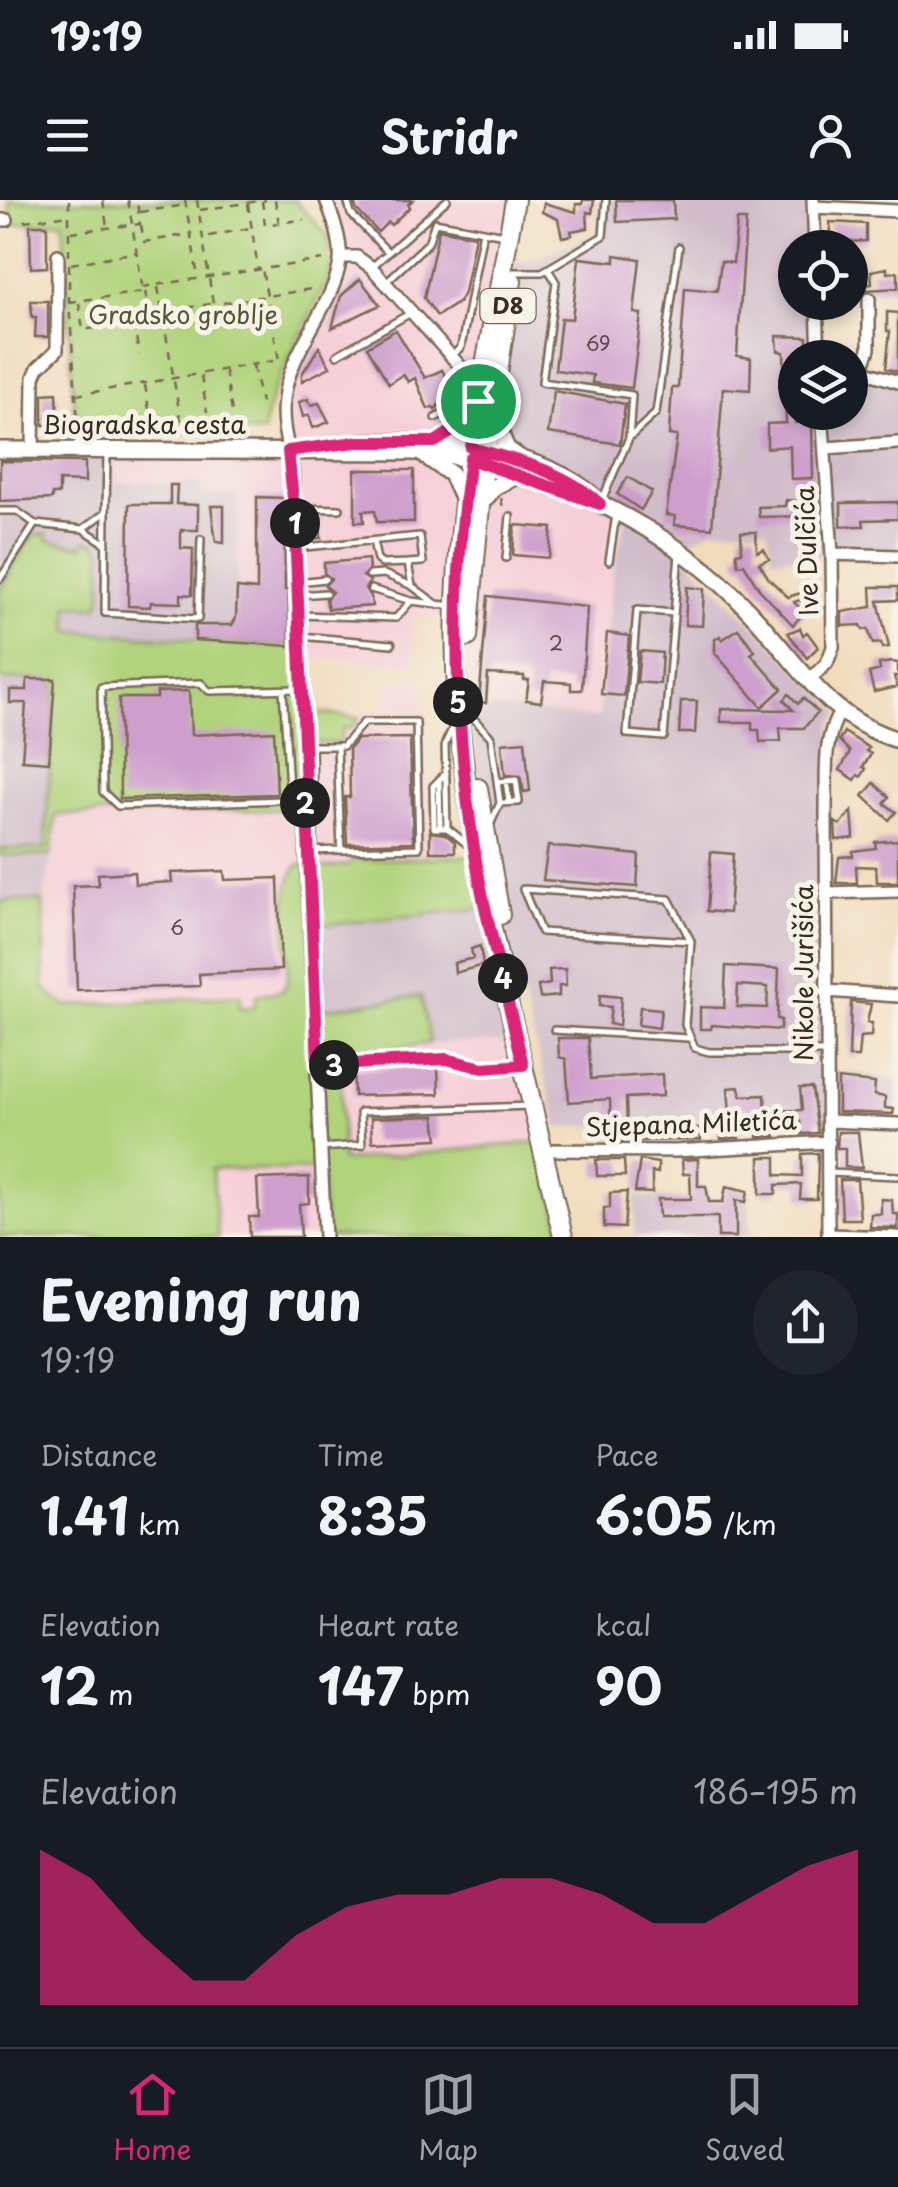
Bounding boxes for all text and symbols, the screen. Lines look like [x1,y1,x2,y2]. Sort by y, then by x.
text: 19:19 [50,7,143,64]
text: Stridr [380,101,518,169]
icon: menu [40,108,95,163]
icon: person [803,108,858,163]
map controls [778,230,868,430]
button: locate [778,230,868,320]
road number: D8 [480,289,536,323]
park label: Gradsko groblje [88,295,278,333]
house number: 69 [585,328,611,358]
button: layers [778,340,868,430]
pin [436,359,521,444]
icon: arrive [451,374,506,429]
street label: Biogradska cesta [42,405,246,443]
street label: Ive Dulčića [785,485,827,617]
pin: 1 [270,498,320,548]
text: 1 [288,501,302,544]
house number: 2 [549,628,563,658]
pin: 5 [433,677,483,727]
text: 5 [449,680,467,723]
pin: 2 [280,778,330,828]
text: 2 [295,781,315,824]
street label: Nikole Jurišića [784,884,822,1061]
house number: 6 [170,912,184,942]
pin: 4 [478,953,528,1003]
text: 4 [493,956,513,999]
pin: 3 [309,1040,359,1090]
text: 3 [325,1043,343,1086]
street label: Stjepana Miletića [585,1100,798,1146]
text: Evening run [40,1257,362,1340]
button: share [753,1270,858,1375]
text: 19:19 [40,1336,115,1384]
text: Distance [40,1433,158,1476]
text: Time [318,1433,384,1476]
text: Pace [595,1433,659,1476]
text: 1.41 [40,1476,129,1552]
text: 8:35 [318,1476,428,1552]
text: 6:05 [595,1476,714,1552]
text: km [129,1502,180,1545]
text: /km [714,1502,777,1545]
text: Elevation [40,1603,161,1646]
text: Heart rate [318,1603,459,1646]
text: kcal [595,1603,651,1646]
text: 12 [40,1646,99,1722]
text: 147 [318,1646,403,1722]
text: 90 [595,1646,662,1722]
text: m [99,1672,134,1715]
text: bpm [403,1672,470,1715]
text: Elevation [40,1767,178,1815]
text: 186–195 m [693,1767,858,1815]
tab: Home [113,2067,191,2170]
tab: Map [418,2067,478,2170]
tab: Saved [705,2067,785,2170]

